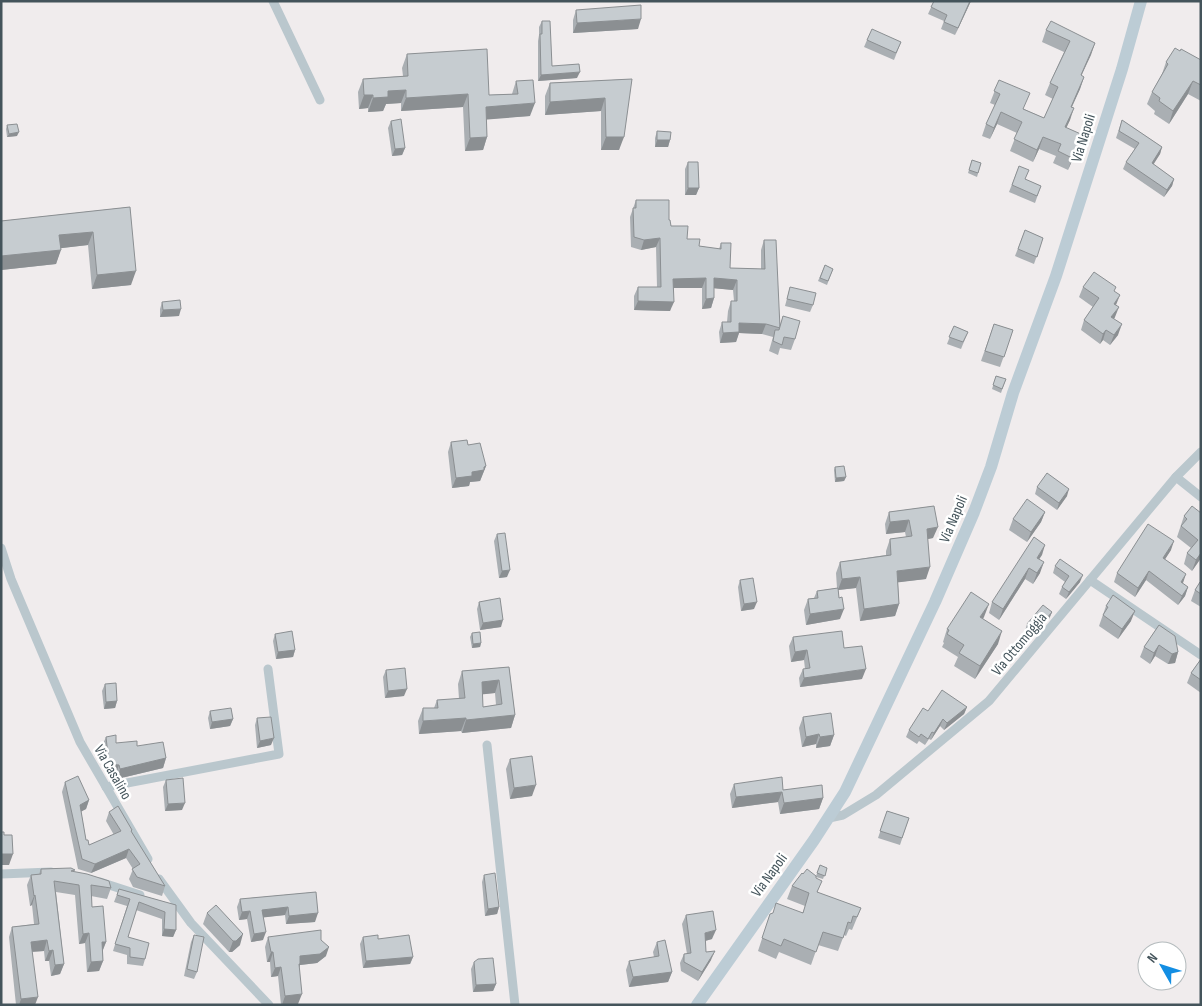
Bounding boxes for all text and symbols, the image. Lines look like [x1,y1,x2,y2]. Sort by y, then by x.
street label: Via Napoli [1067,112,1100,165]
street label: Via Napoli [935,493,972,546]
street label: Via Ottomoggia [987,609,1051,680]
street label: Via Casalino [89,741,136,803]
street label: Via Napoli [747,850,792,901]
north arrow [1137,941,1187,991]
text: N [1143,950,1161,966]

